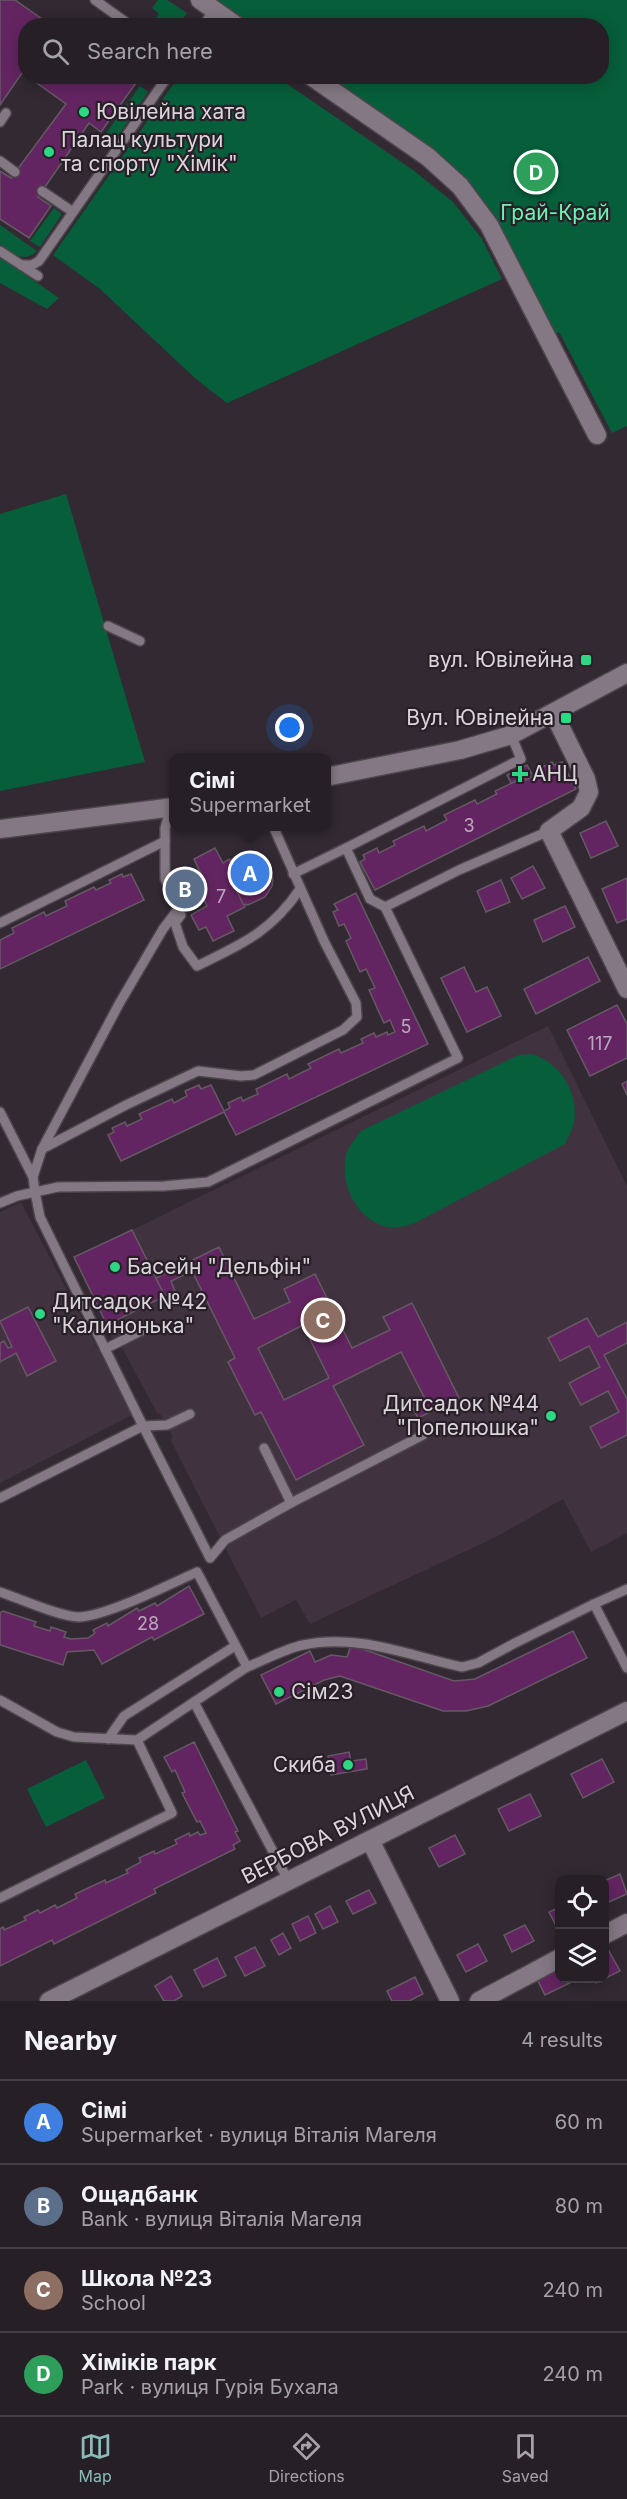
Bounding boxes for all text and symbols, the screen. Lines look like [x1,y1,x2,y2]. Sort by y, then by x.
search box [18,18,609,84]
icon: search [39,35,72,68]
text: Search here [87,38,213,64]
place label: Ювілейна хата [96,99,246,124]
marker: Ювілейна хата [77,105,91,119]
place label: Палац культури та спорту "Хімік" [61,127,238,176]
marker: Палац культури та спорту "Хімік" [42,145,56,159]
pin: D [516,150,556,195]
park label: Грай-Край [500,200,610,225]
place label: вул. Ювілейна [428,647,574,672]
marker: вул. Ювілейна [579,653,593,667]
place label: Вул. Ювілейна [406,705,554,730]
marker: Вул. Ювілейна [559,711,573,725]
your location [275,713,304,742]
popup [169,753,331,831]
place label: АНЦ [532,761,577,786]
text: Сімі [189,767,235,793]
marker: АНЦ [513,767,527,781]
text: Supermarket [189,793,311,817]
house number: 3 [463,815,475,836]
pin: A [230,850,270,896]
pin: B [166,866,204,912]
house number: 7 [216,886,226,907]
house number: 5 [401,1016,411,1037]
house number: 117 [588,1033,612,1054]
place label: Басейн "Дельфін" [127,1254,311,1279]
marker: Басейн "Дельфін" [108,1260,122,1274]
place label: Дитсадок №42 "Калинонька" [52,1289,207,1338]
pin: C [304,1298,342,1342]
marker: Дитсадок №42 "Калинонька" [33,1307,47,1321]
place label: Дитсадок №44 "Попелюшка" [383,1391,539,1440]
marker: Дитсадок №44 "Попелюшка" [544,1409,558,1423]
house number: 28 [137,1613,159,1634]
place label: Сім23 [291,1679,353,1704]
marker: Сім23 [272,1685,286,1699]
place label: Скиба [273,1752,336,1777]
marker: Скиба [341,1758,355,1772]
street label: ВЕРБОВА ВУЛИЦЯ [237,1780,418,1889]
map controls [555,1875,609,1983]
button: locate [555,1875,609,1929]
button: layers [555,1929,609,1983]
text: Nearby [24,2025,117,2056]
text: 4 results [521,2028,603,2052]
text: Сімі [81,2097,127,2123]
text: A [36,2110,51,2134]
text: 60 m [555,2110,603,2134]
text: Supermarket · вулиця Віталія Магеля [81,2123,437,2147]
text: Ощадбанк [81,2181,198,2207]
text: B [37,2194,50,2218]
text: 80 m [555,2194,603,2218]
text: Bank · вулиця Віталія Магеля [81,2207,362,2231]
text: Школа №23 [81,2265,212,2291]
text: C [36,2278,51,2302]
text: 240 m [542,2278,603,2302]
text: School [81,2291,146,2315]
text: Хіміків парк [81,2349,217,2375]
text: D [36,2362,51,2386]
text: 240 m [542,2362,603,2386]
text: Park · вулиця Гурія Бухала [81,2375,339,2399]
tab: Map [78,2430,112,2486]
tab: Directions [269,2430,345,2486]
tab: Saved [502,2430,549,2486]

